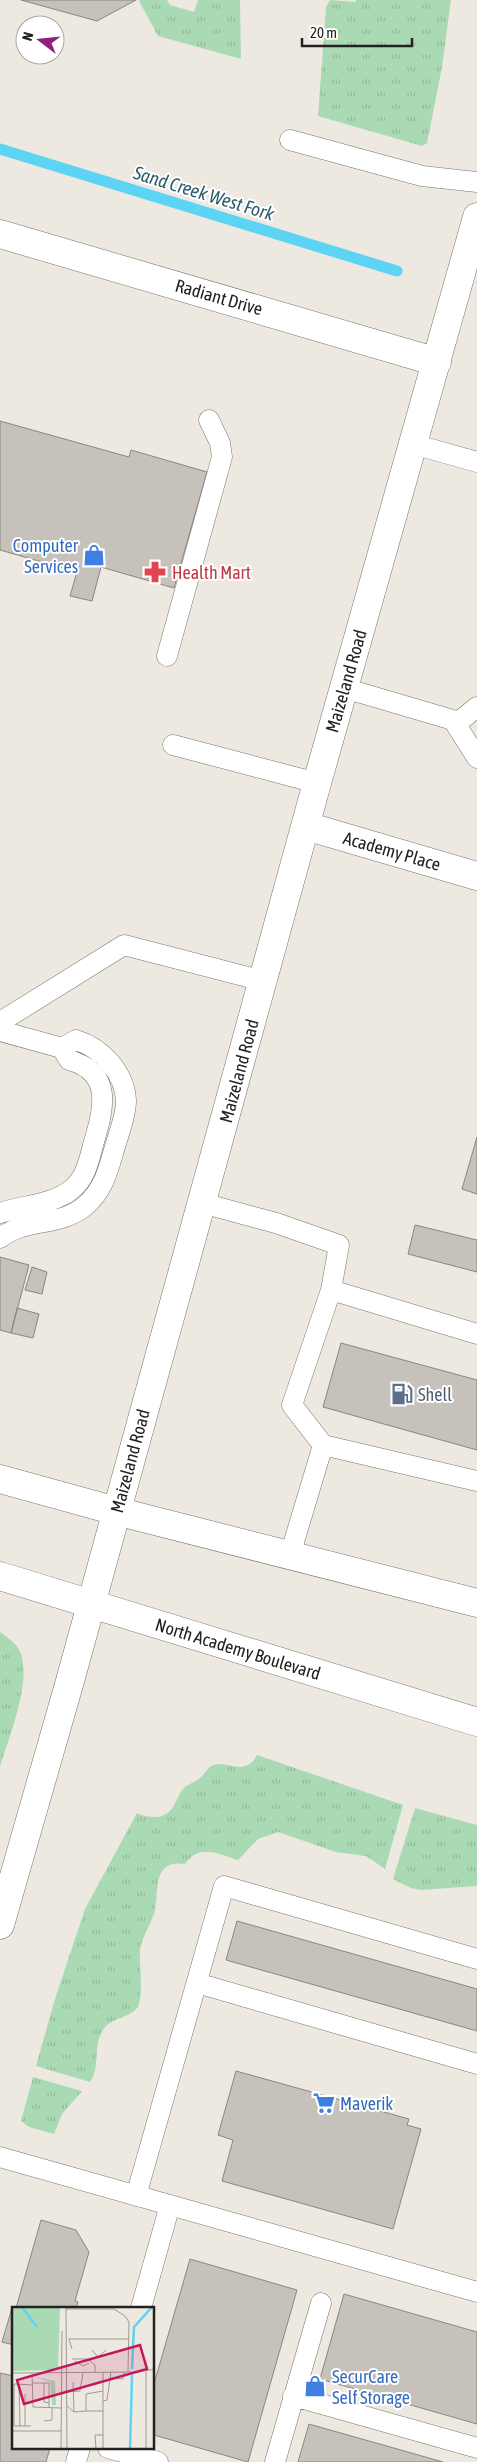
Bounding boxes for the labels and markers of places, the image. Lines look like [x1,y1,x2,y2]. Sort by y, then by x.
place label: Computer Services [13,535,79,577]
shop icon: Computer Services [81,542,107,568]
pharmacy icon: Health Mart [142,559,168,585]
place label: Health Mart [172,562,251,583]
fuel station icon: Shell [389,1381,415,1407]
place label: Shell [418,1384,452,1405]
supermarket icon: Maverik [311,2090,337,2116]
place label: Maverik [340,2093,393,2114]
place label: SecurCare Self Storage [332,2366,410,2408]
shop icon: SecurCare Self Storage [302,2373,328,2399]

